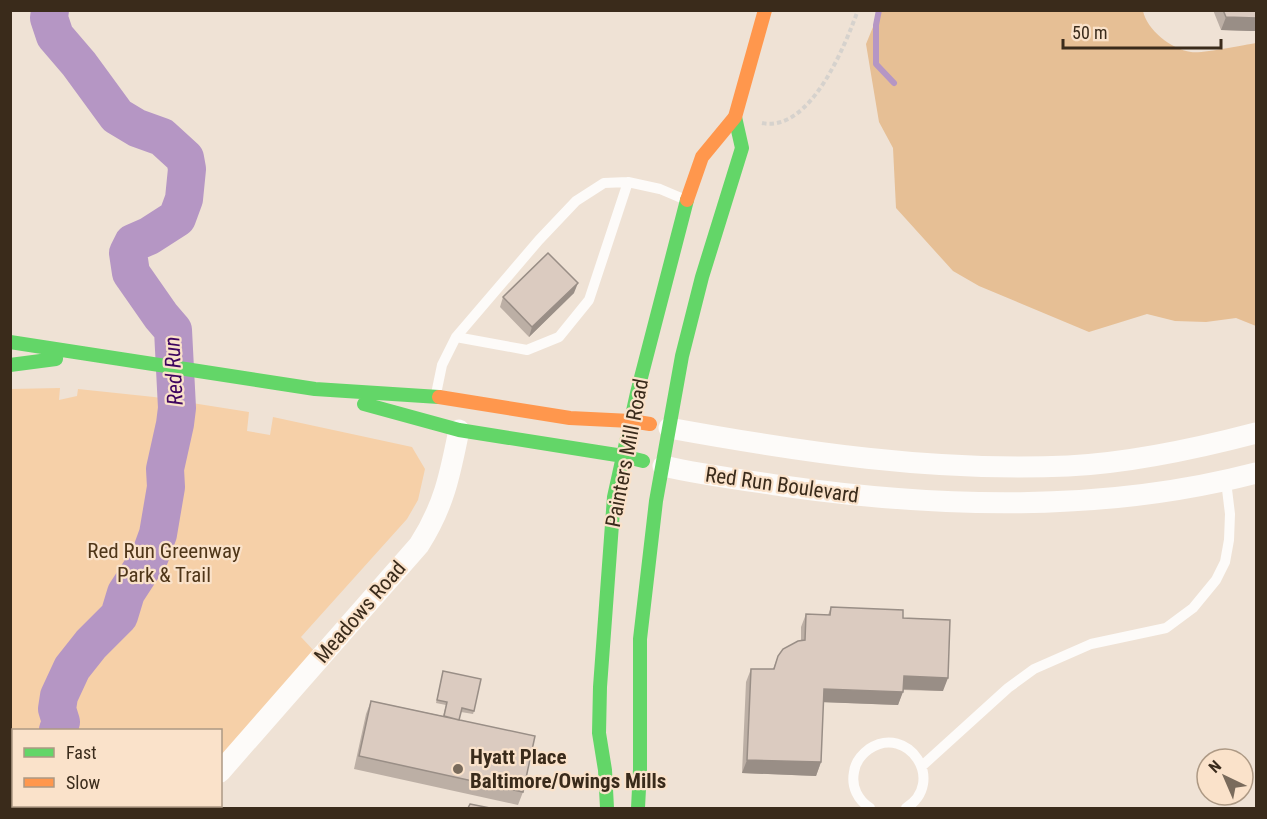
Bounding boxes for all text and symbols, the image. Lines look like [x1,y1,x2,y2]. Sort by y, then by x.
scale bar [1063,12,1220,50]
text: 50 m [1072,22,1107,43]
water label: Red Run [159,336,188,406]
street label: Painters Mill Road [601,377,653,529]
street label: Red Run Boulevard [704,462,860,508]
park label: Red Run Greenway Park & Trail [87,539,241,587]
street label: Meadows Road [309,556,411,668]
legend [12,729,222,807]
text: Fast [66,742,97,763]
place label: Hyatt Place Baltimore/Owings Mills [470,745,666,793]
north arrow [1195,747,1255,807]
text: N [1205,756,1225,777]
marker: Hyatt Place Baltimore/Owings Mills [451,762,465,776]
text: Slow [66,772,101,793]

